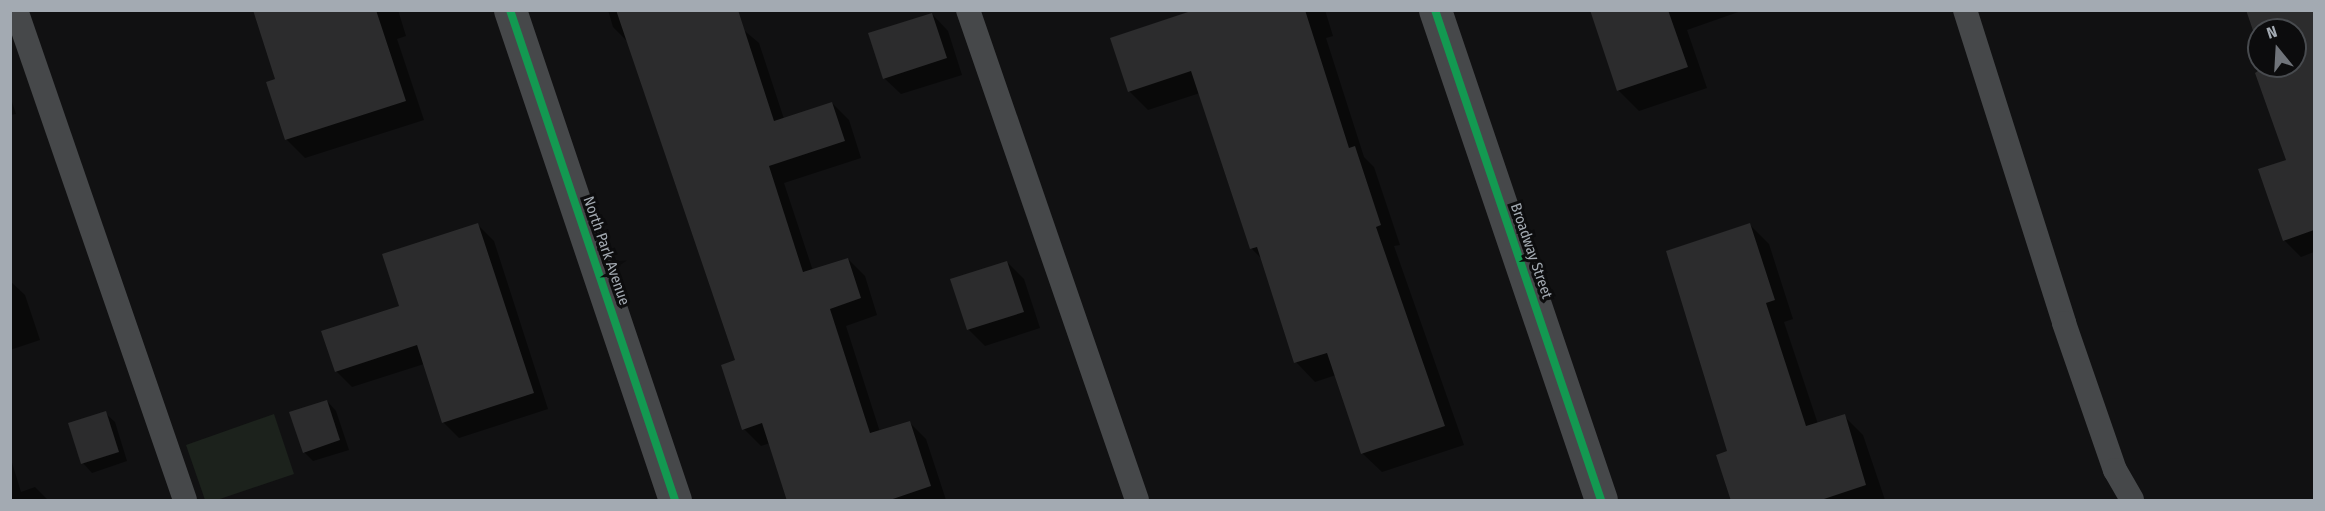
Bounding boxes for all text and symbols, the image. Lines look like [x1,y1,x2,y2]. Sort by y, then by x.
north arrow [2247,18,2307,78]
text: N [2264,22,2279,43]
street label: North Park Avenue [579,194,633,308]
street label: Broadway Street [1506,201,1556,301]

